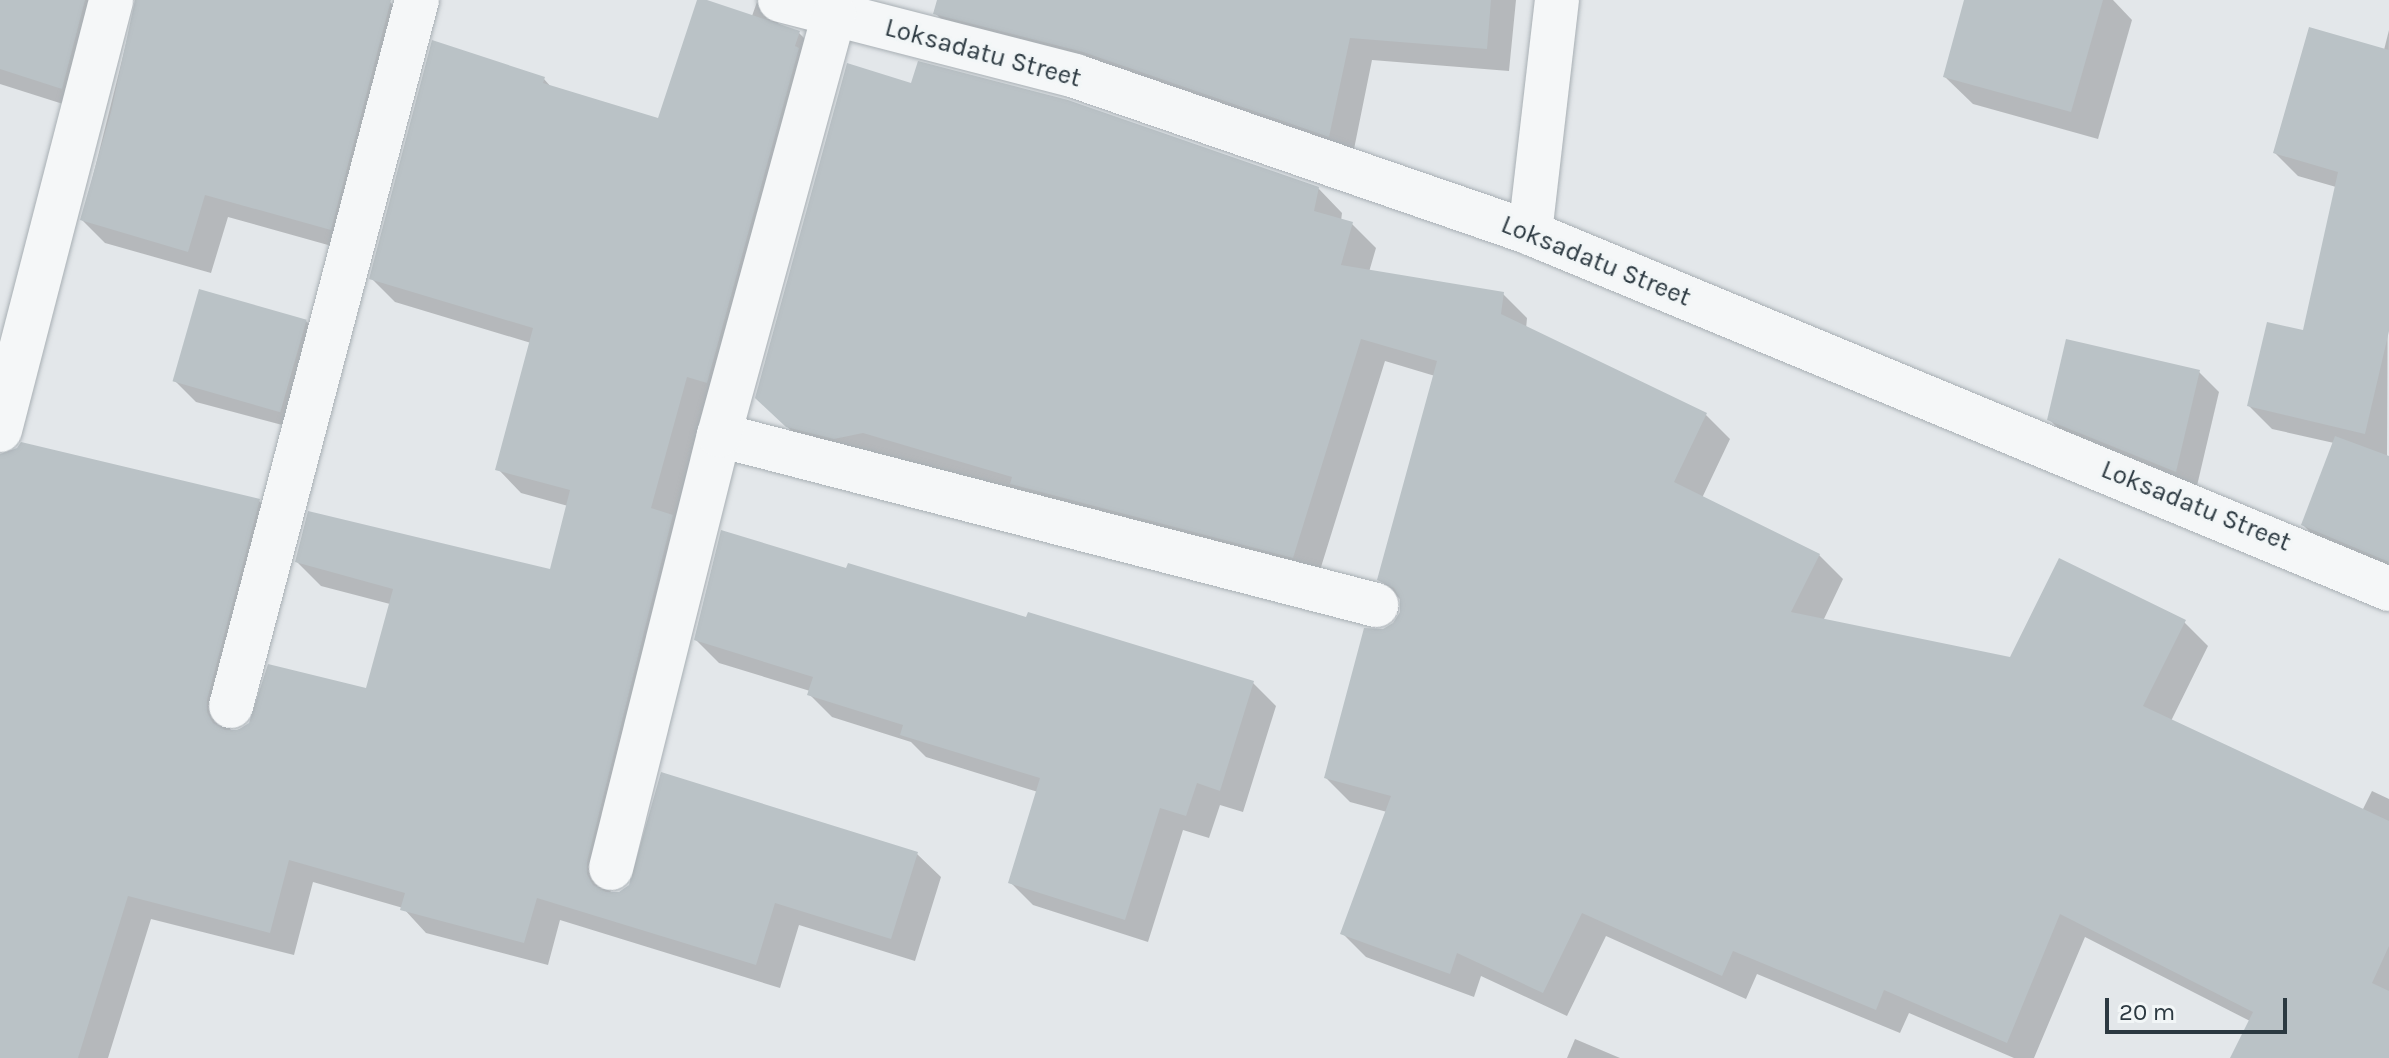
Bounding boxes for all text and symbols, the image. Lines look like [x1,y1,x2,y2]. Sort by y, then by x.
street label: Loksadatu Street [882,12,1084,94]
street label: Loksadatu Street [1497,209,1695,313]
street label: Loksadatu Street [2097,454,2295,558]
scale bar [2109,982,2291,1032]
text: 20 m [2119,998,2175,1026]

